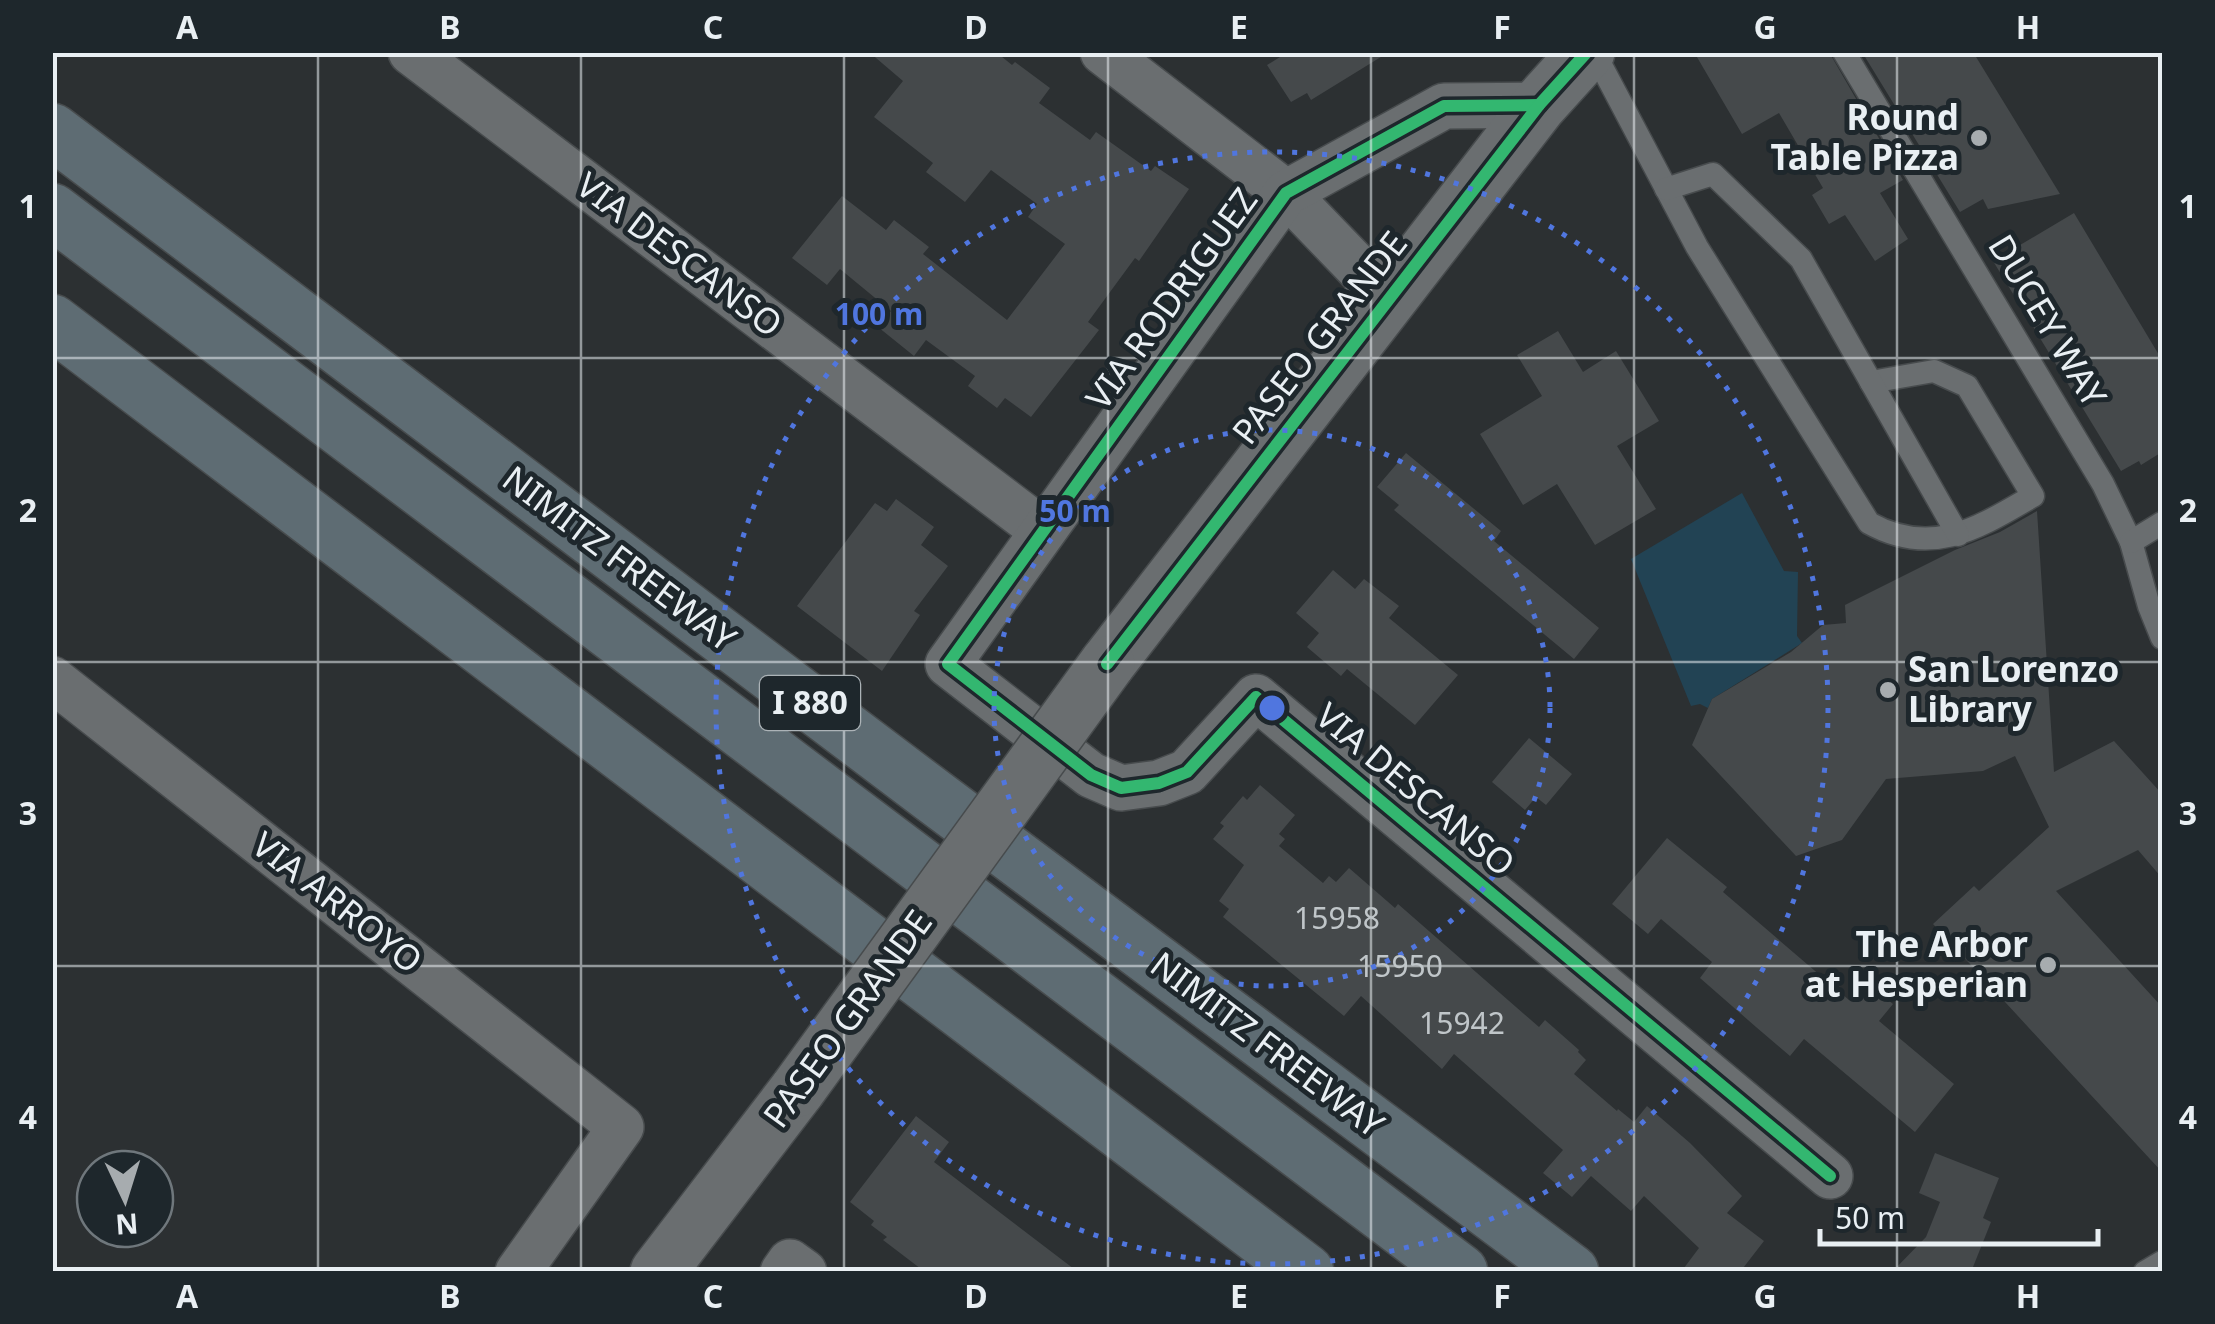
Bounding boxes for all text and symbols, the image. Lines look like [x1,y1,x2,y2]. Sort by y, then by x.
text: A [176,5,199,48]
text: B [439,5,461,48]
text: C [703,5,723,48]
text: D [964,5,988,48]
text: E [1230,5,1248,48]
text: F [1493,5,1511,48]
text: G [1753,5,1777,48]
text: H [2016,5,2040,48]
place label: Round Table Pizza [1770,93,1959,180]
marker: Round Table Pizza [1968,127,1990,149]
street label: VIA DESCANSO [567,161,792,347]
street label: VIA RODRIGUEZ [1074,178,1267,418]
text: 1 [19,184,37,227]
text: 1 [2179,184,2197,227]
street label: PASEO GRANDE [1221,221,1417,453]
street label: DUCEY WAY [1978,225,2118,415]
text: 100 m [835,293,923,334]
street label: NIMITZ FREEWAY [494,455,746,661]
text: 2 [19,488,37,531]
text: 2 [2179,488,2197,531]
text: 50 m [1039,490,1111,531]
place label: San Lorenzo Library [1908,645,2119,732]
road number: I 880 [760,676,860,730]
marker: San Lorenzo Library [1877,679,1899,701]
centre of rings [1254,690,1290,726]
street label: VIA DESCANSO [1307,692,1525,886]
text: 3 [19,791,37,834]
text: 3 [2179,791,2197,834]
street label: VIA ARROYO [243,821,433,983]
house number: 15958 [1294,897,1380,938]
street label: PASEO GRANDE [752,900,942,1136]
place label: The Arbor at Hesperian [1805,920,2028,1007]
street label: NIMITZ FREEWAY [1142,941,1394,1147]
house number: 15950 [1357,945,1443,986]
marker: The Arbor at Hesperian [2037,954,2059,976]
house number: 15942 [1419,1002,1505,1043]
text: 4 [19,1095,37,1138]
text: 4 [2179,1095,2197,1138]
north arrow [75,1149,175,1249]
scale bar [1820,1184,2098,1246]
text: 50 m [1835,1197,1905,1238]
text: N [114,1205,139,1245]
text: A [176,1274,199,1317]
text: B [439,1274,461,1317]
text: C [703,1274,723,1317]
text: D [964,1274,988,1317]
text: E [1230,1274,1248,1317]
text: F [1493,1274,1511,1317]
text: G [1753,1274,1777,1317]
text: H [2016,1274,2040,1317]

